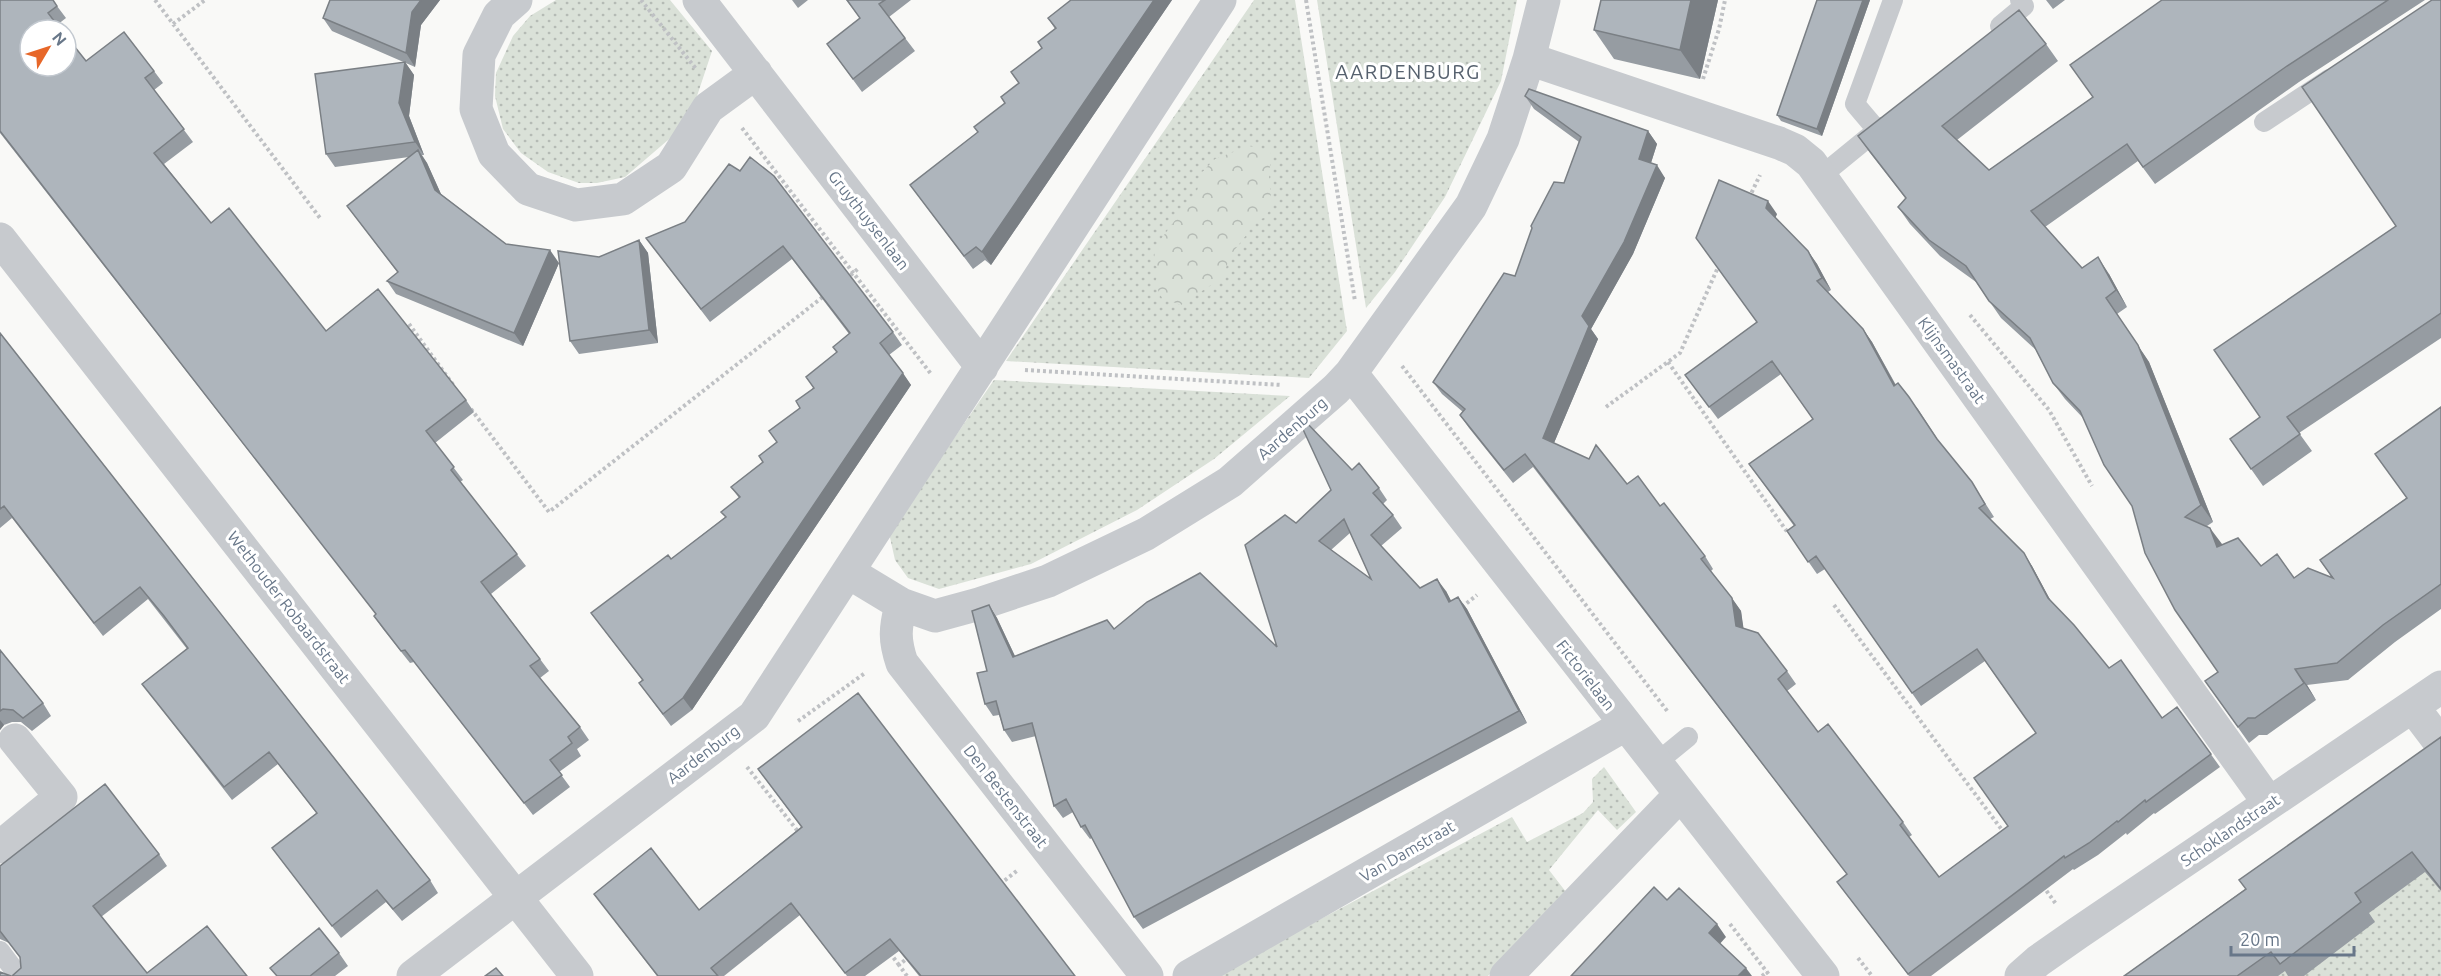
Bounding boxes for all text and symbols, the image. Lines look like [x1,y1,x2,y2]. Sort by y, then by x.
north arrow [18,18,78,78]
text: N [49,28,70,49]
district label: AARDENBURG [1335,60,1481,83]
street label: Gruythuysenlaan [825,167,913,273]
street label: Klijnsmastraat [1915,314,1990,407]
street label: Aardenburg [1254,393,1330,463]
street label: Wethouder Robaardstraat [224,527,354,687]
street label: Fictorielaan [1553,636,1619,714]
street label: Aardenburg [663,721,743,787]
street label: Den Bestenstraat [960,741,1052,851]
street label: Schoklandstraat [2177,790,2283,870]
street label: Van Damstraat [1356,816,1458,885]
scale bar [2231,919,2354,957]
text: 20 m [2240,929,2280,949]

